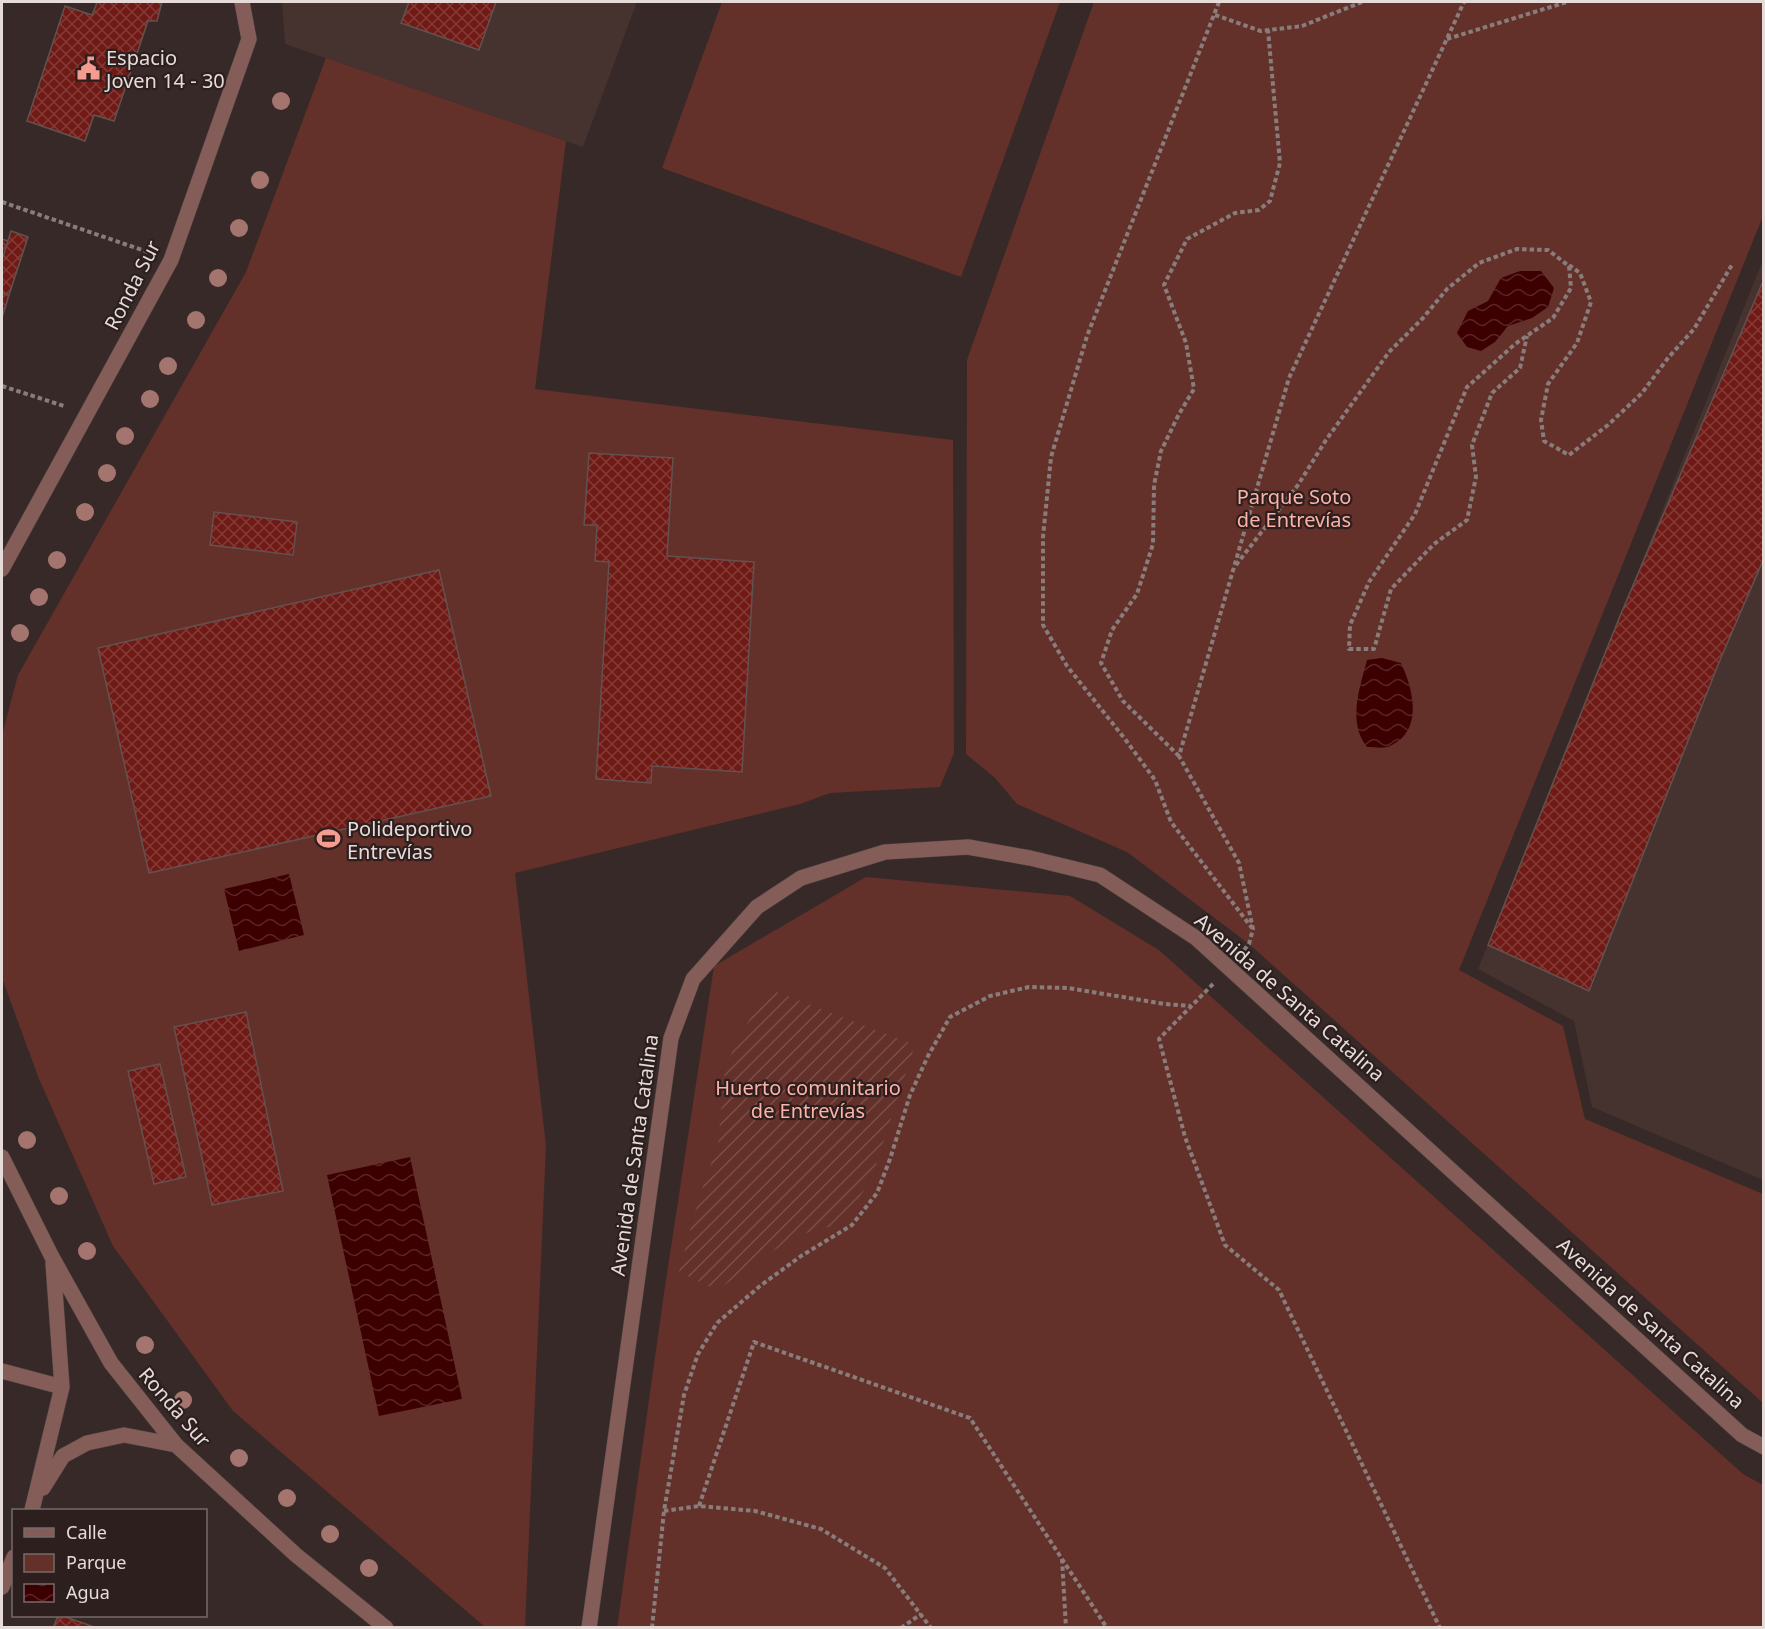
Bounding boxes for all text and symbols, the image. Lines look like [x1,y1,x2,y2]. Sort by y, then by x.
place label: Espacio Joven 14 - 30 [104,44,225,94]
public building icon: Espacio Joven 14 - 30 [75,55,101,81]
street label: Ronda Sur [98,236,166,334]
park label: Parque Soto de Entrevías [1237,483,1351,533]
place label: Polideportivo Entrevías [347,815,472,865]
sports icon: Polideportivo Entrevías [316,826,342,852]
street label: Avenida de Santa Catalina [1189,907,1391,1087]
street label: Avenida de Santa Catalina [604,1032,664,1278]
park label: Huerto comunitario de Entrevías [715,1074,901,1124]
street label: Avenida de Santa Catalina [1551,1231,1751,1415]
street label: Ronda Sur [133,1361,217,1453]
legend [12,1509,207,1617]
text: Calle [66,1520,107,1544]
text: Parque [66,1550,126,1574]
text: Agua [66,1580,110,1604]

